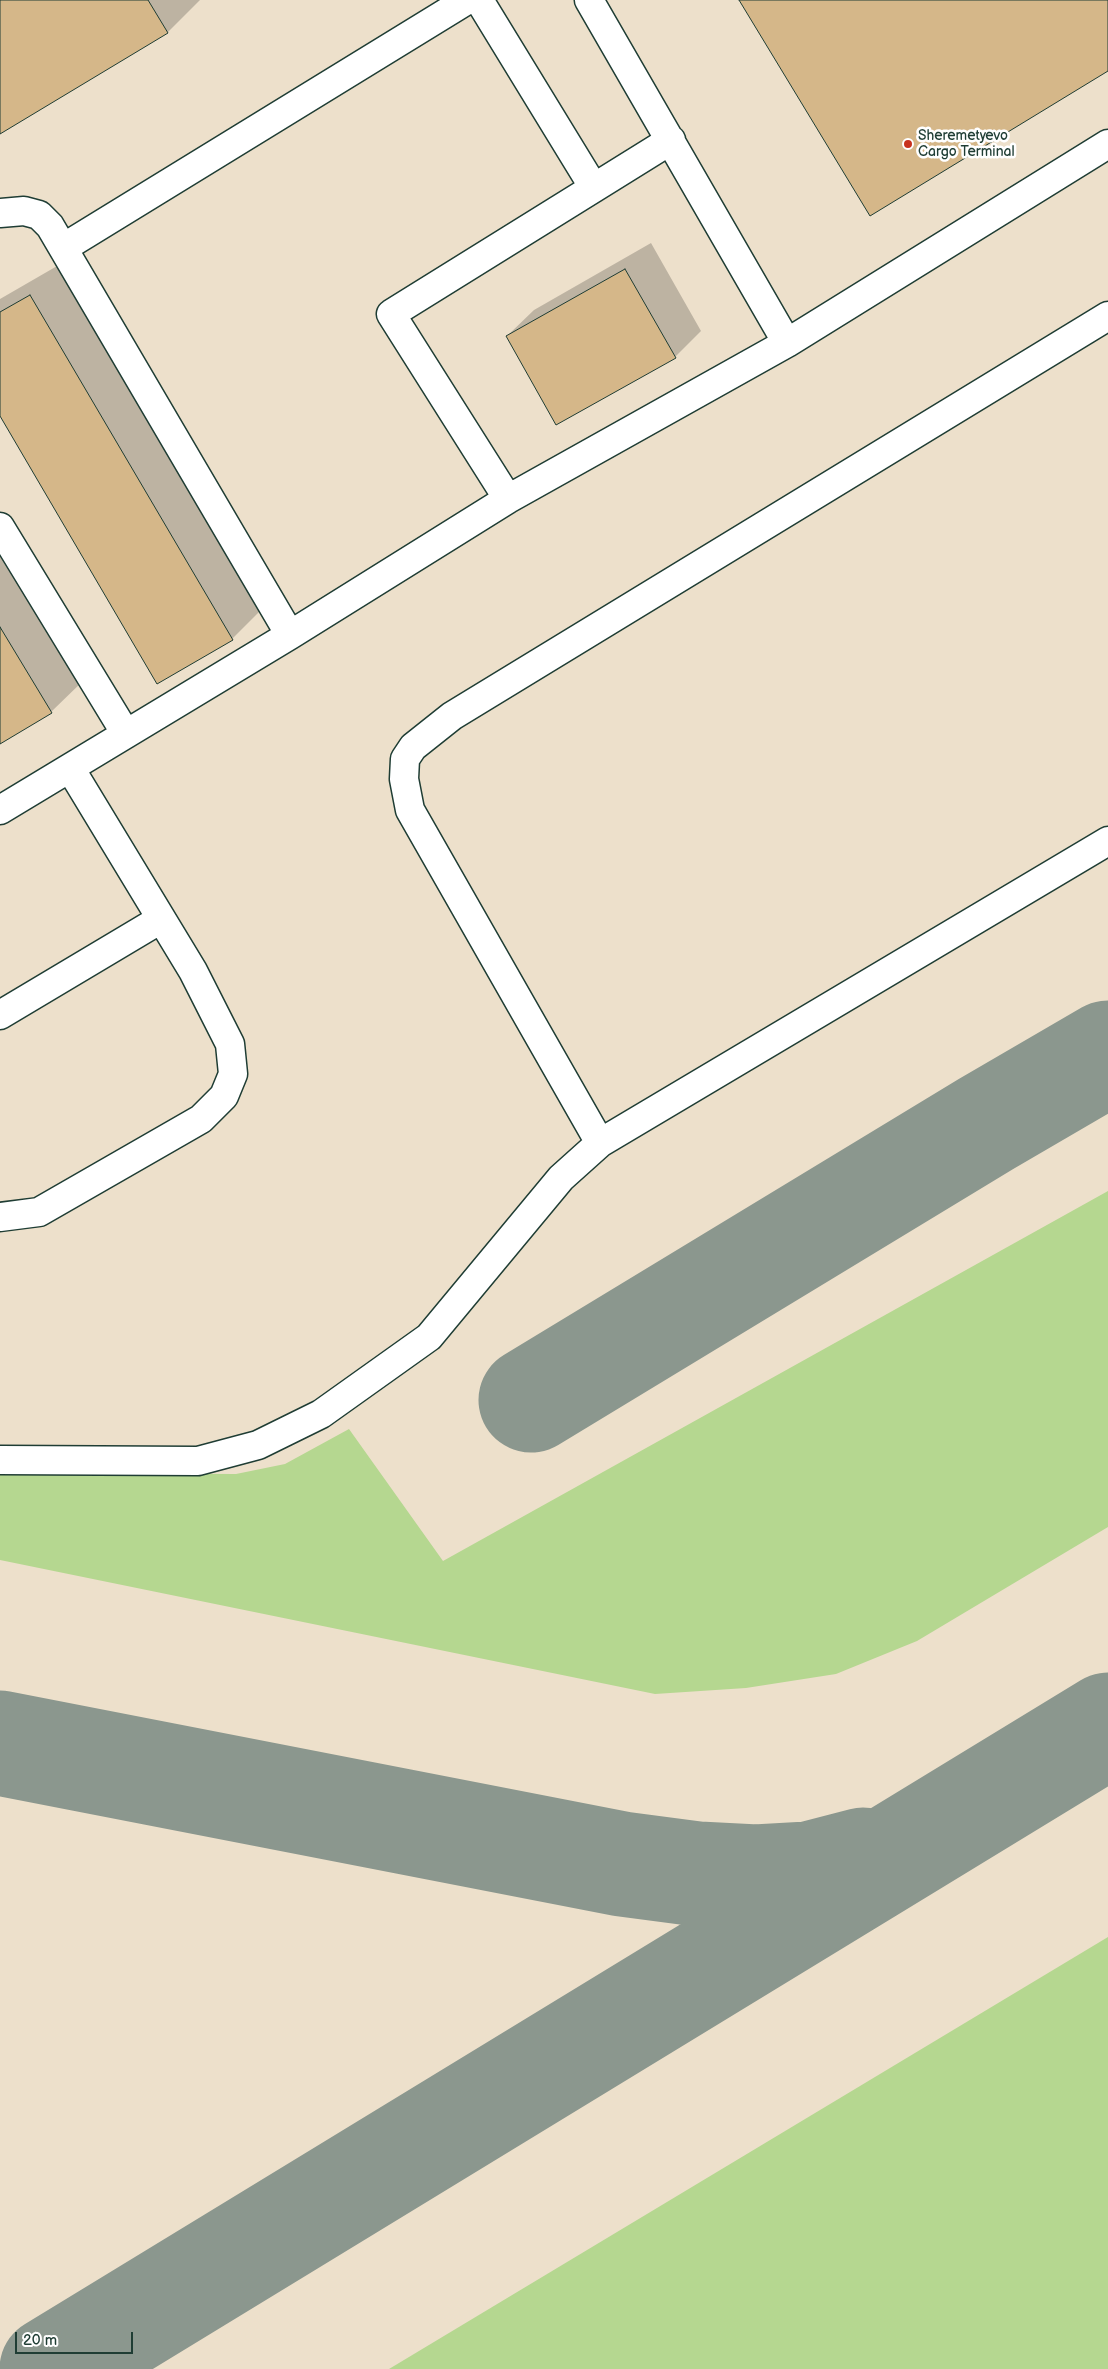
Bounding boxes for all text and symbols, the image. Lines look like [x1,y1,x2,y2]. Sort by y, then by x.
place label: Sheremetyevo Cargo Terminal [918,128,1015,160]
marker: Sheremetyevo Cargo Terminal [902,138,914,150]
scale bar [18,2322,135,2354]
text: 20 m [23,2331,57,2350]

